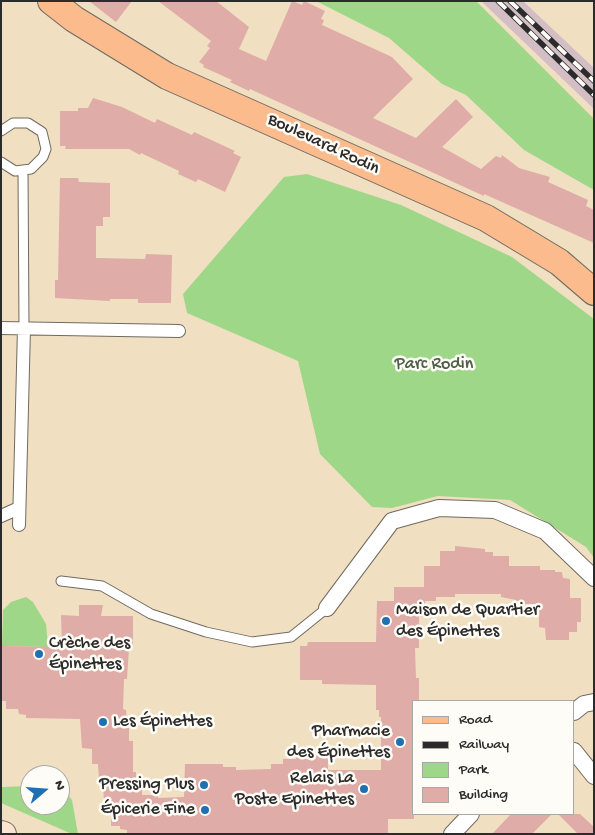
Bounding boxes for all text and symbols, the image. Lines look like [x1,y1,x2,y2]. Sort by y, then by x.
street label: Boulevard Rodin [264,110,382,180]
park label: Parc Rodin [395,354,473,376]
place label: Maison de Quartier des Épinettes [396,600,539,642]
marker: Maison de Quartier des Épinettes [380,615,392,627]
place label: Crèche des Épinettes [49,633,130,676]
marker: Crèche des Épinettes [33,648,45,660]
legend [412,700,575,815]
place label: Les Épinettes [113,711,212,733]
text: Road [459,711,492,729]
marker: Les Épinettes [97,716,109,728]
place label: Pharmacie des Épinettes [287,721,390,764]
marker: Pharmacie des Épinettes [394,736,406,748]
text: Railway [459,736,509,754]
text: Park [459,761,488,779]
north arrow [20,765,70,815]
place label: Relais La Poste Epinettes [235,768,354,811]
place label: Pressing Plus [99,774,194,796]
text: N [49,779,68,792]
marker: Pressing Plus [198,779,210,791]
marker: Relais La Poste Epinettes [358,783,370,795]
text: Building [459,786,508,804]
place label: Épicerie Fine [101,799,195,821]
marker: Épicerie Fine [199,804,211,816]

